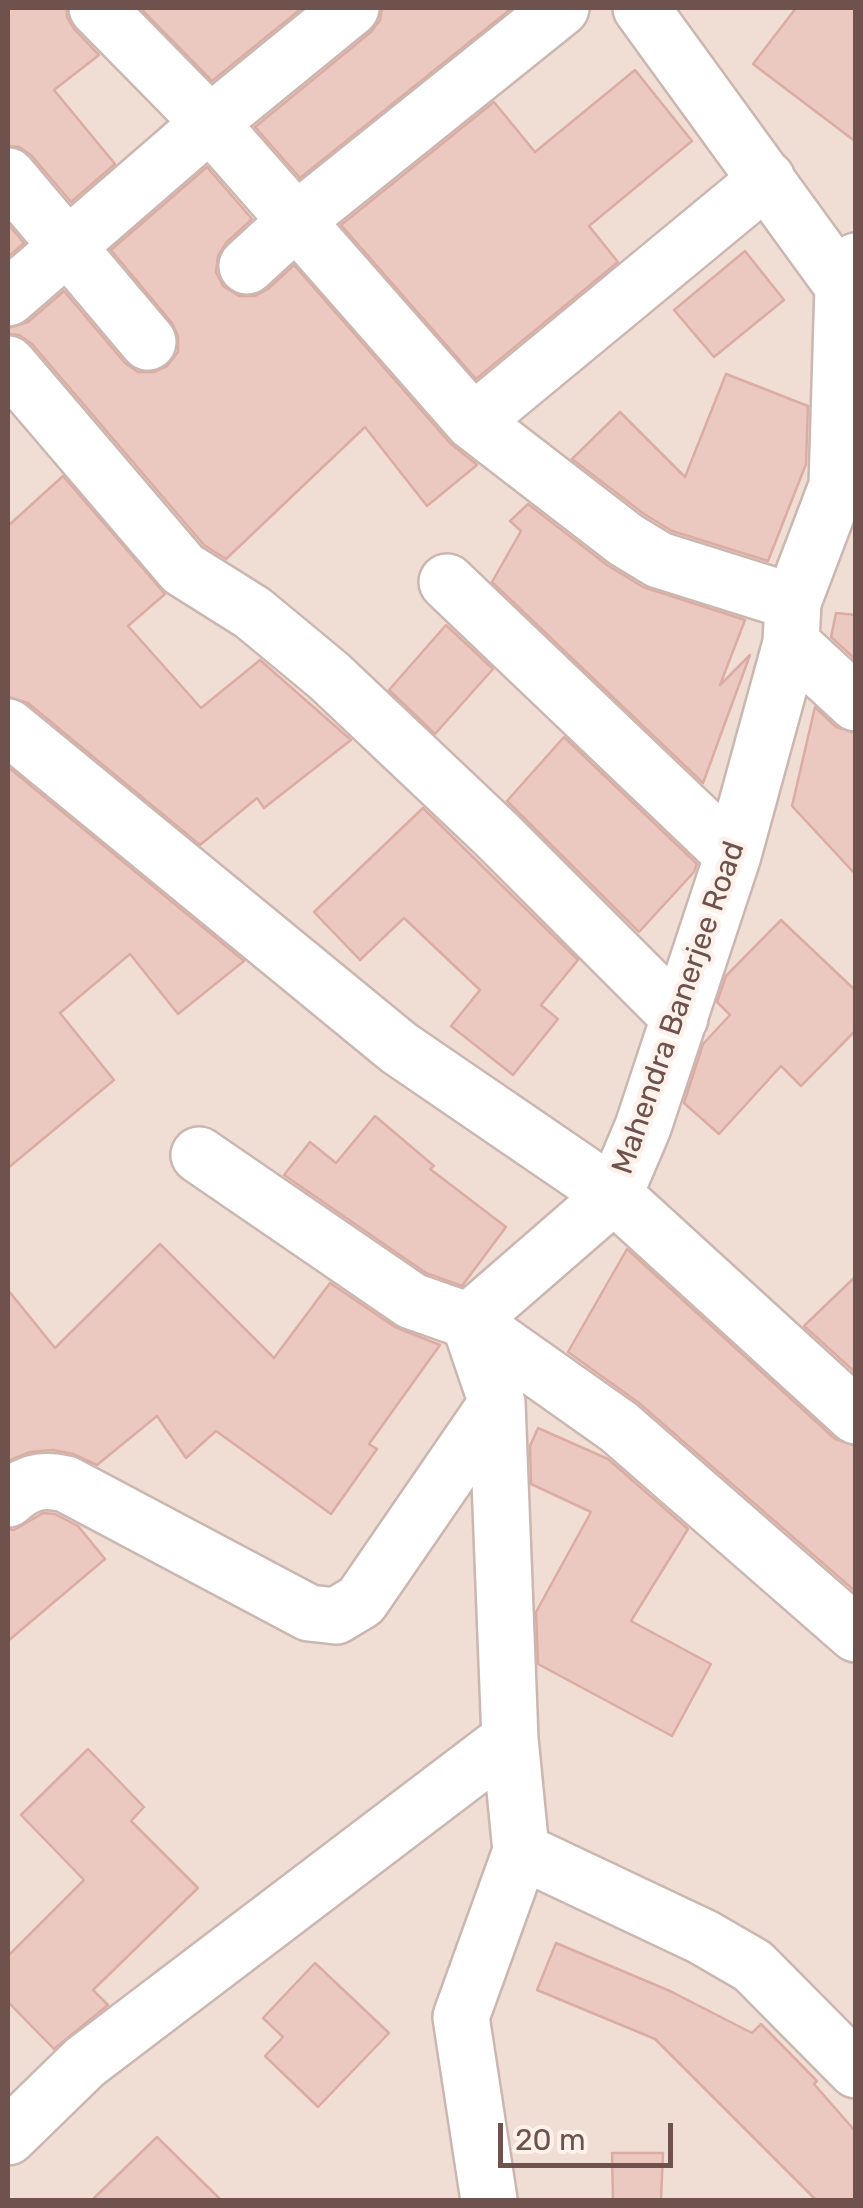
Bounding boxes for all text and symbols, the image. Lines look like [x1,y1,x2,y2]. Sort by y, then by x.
street label: Mahendra Banerjee Road [605,837,753,1179]
scale bar [503,2103,678,2165]
text: 20 m [515,2122,586,2158]

